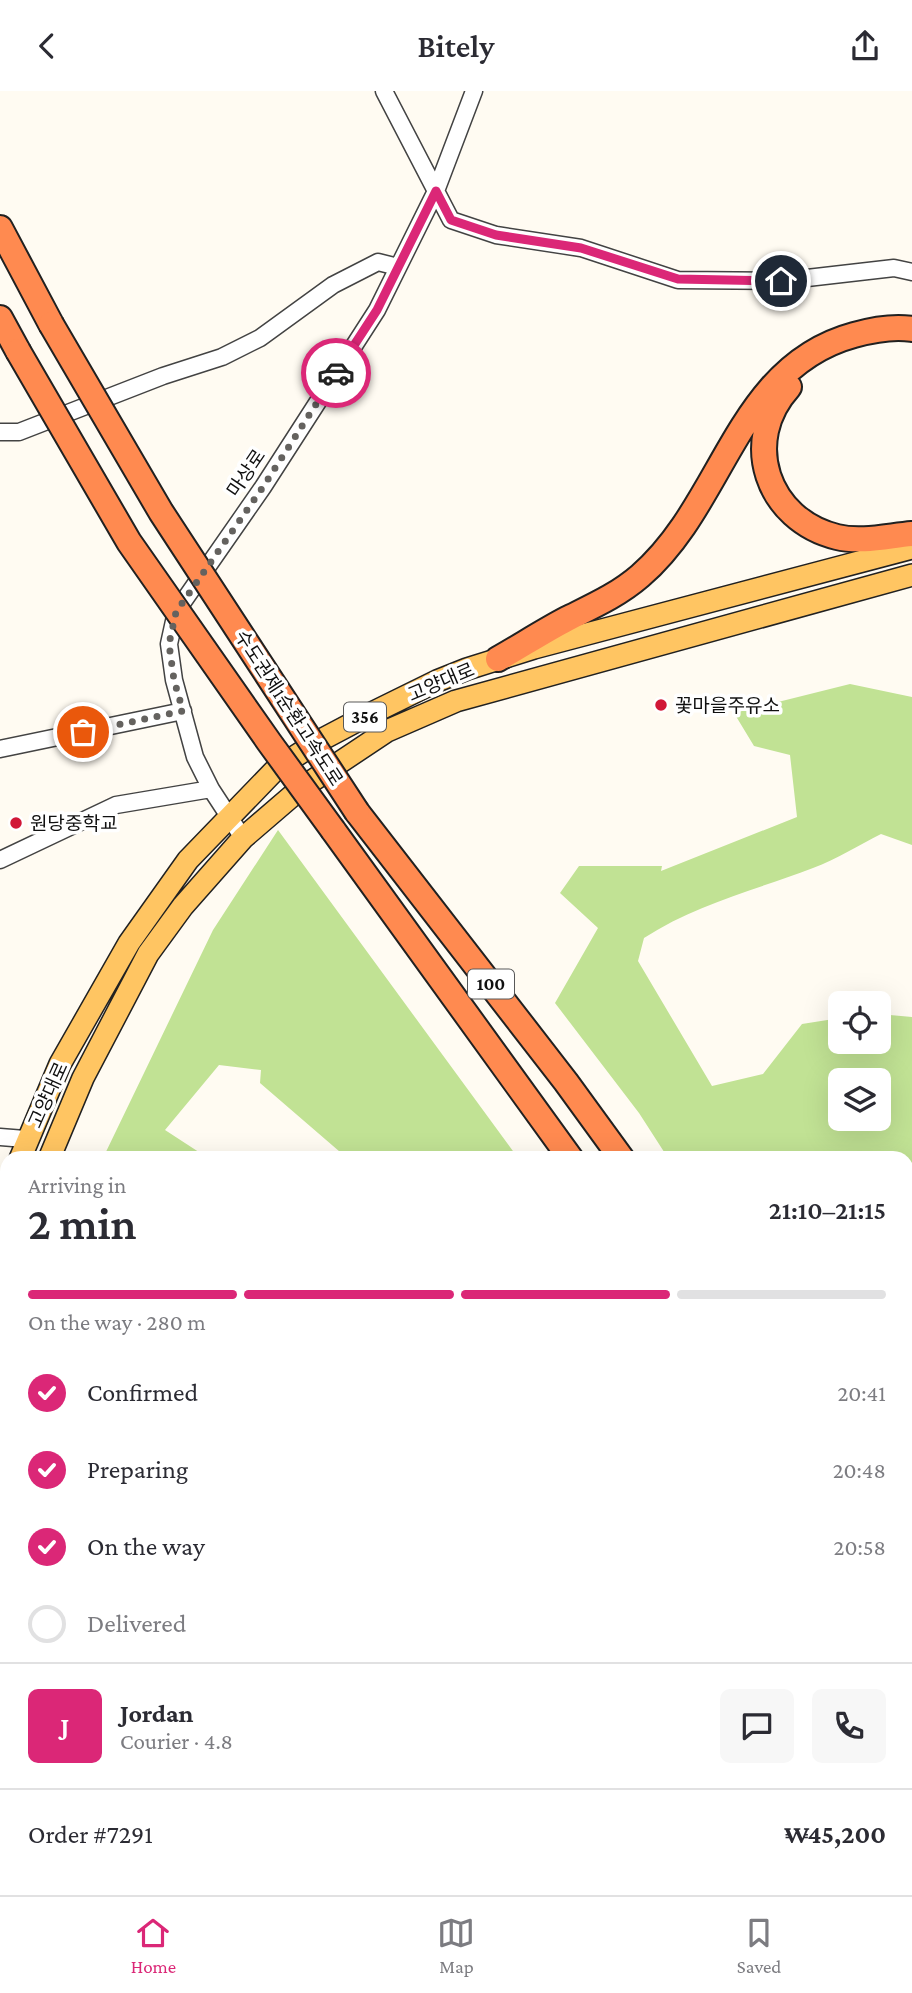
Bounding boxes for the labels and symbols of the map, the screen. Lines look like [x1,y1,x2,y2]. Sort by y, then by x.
pin [751,251,811,311]
courier [301,338,371,408]
street label: 마상로 [223,445,269,501]
street label: 수도권제1순환고속도로 [231,626,347,790]
street label: 고양대로 [405,659,477,705]
place label: 꽃마을주유소 [675,695,780,716]
marker: 꽃마을주유소 [653,697,669,713]
pin [53,702,113,762]
road number: 356 [344,703,386,731]
place label: 원당중학교 [30,813,117,834]
marker: 원당중학교 [8,815,24,831]
road number: 100 [468,969,514,999]
street label: 고양대로 [24,1059,72,1131]

